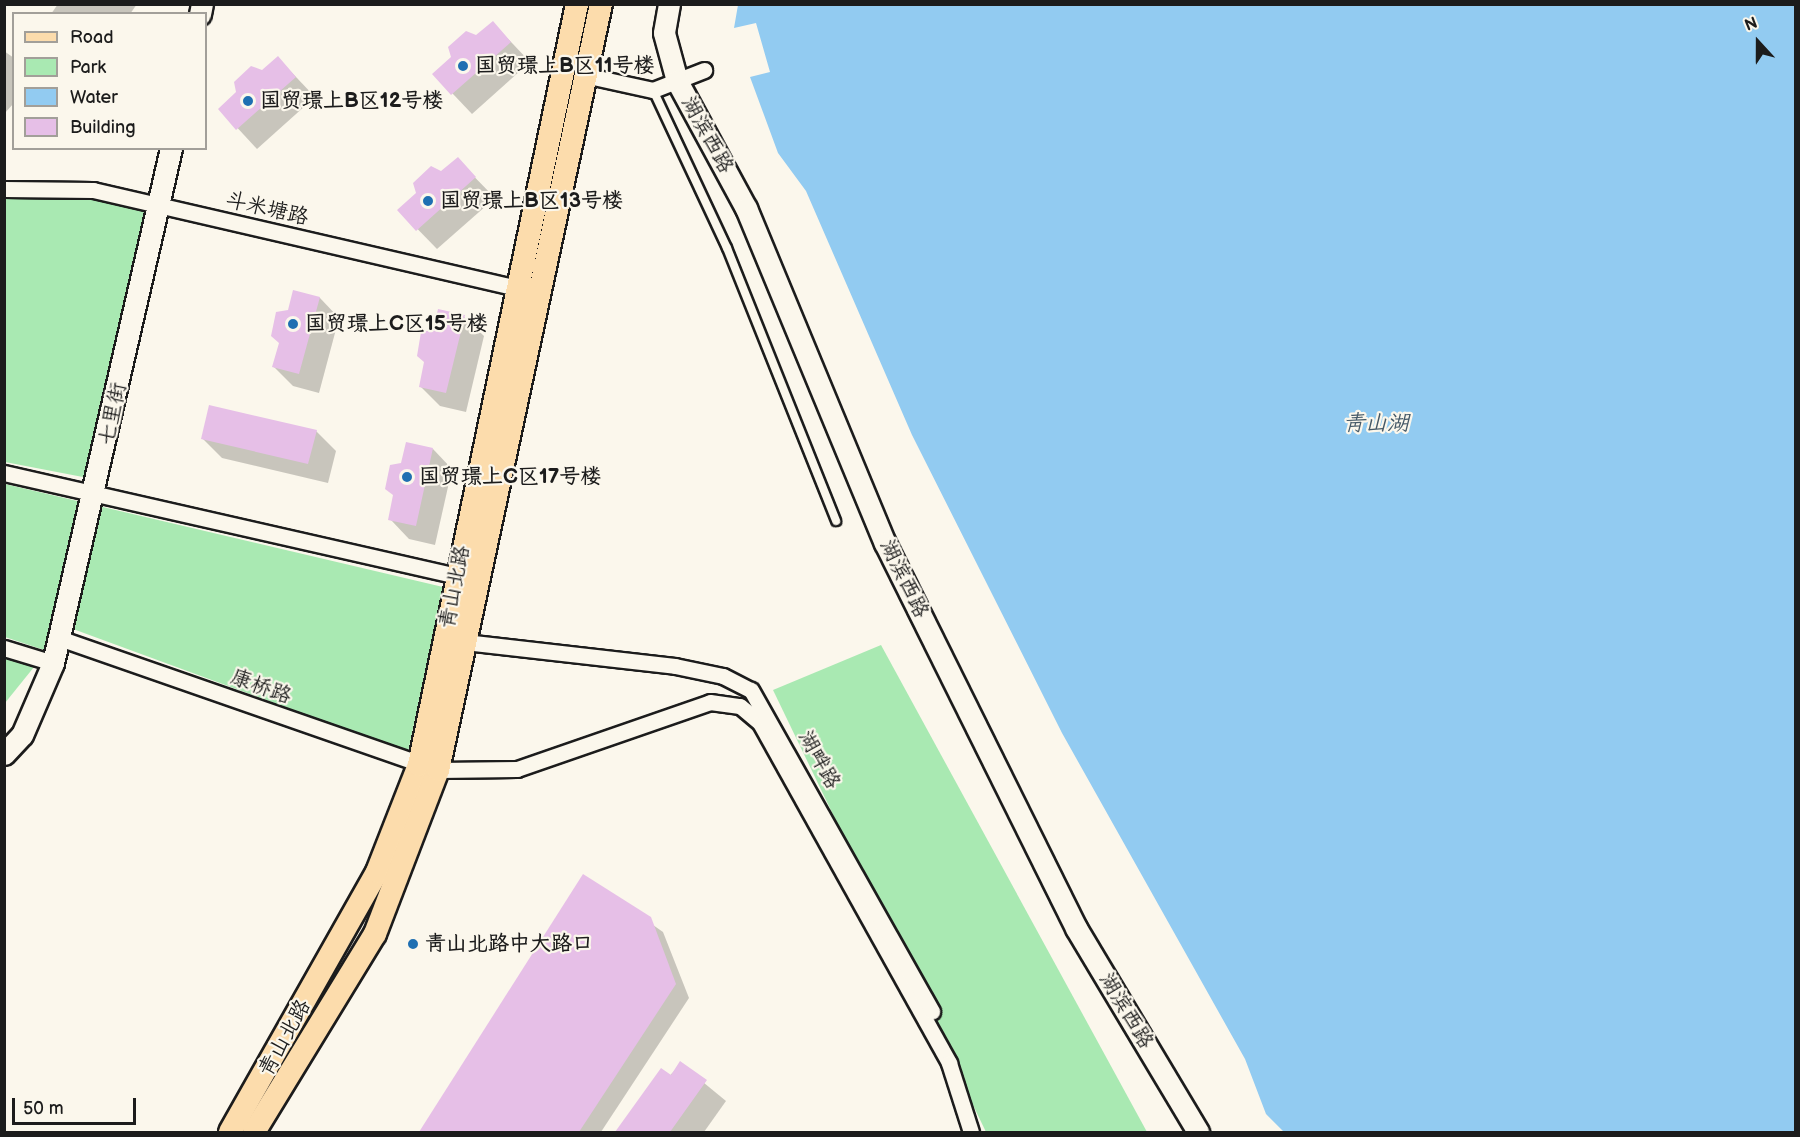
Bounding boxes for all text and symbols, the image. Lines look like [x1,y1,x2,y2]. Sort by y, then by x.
legend [12,12,207,150]
north arrow [1728,12,1788,72]
text: N [1742,14,1760,36]
text: Road [70,27,114,48]
place label: 国贸璟上B区11号楼 [475,53,654,79]
text: Park [70,57,106,78]
marker: 国贸璟上B区11号楼 [456,59,470,73]
text: Water [70,87,118,108]
place label: 国贸璟上B区12号楼 [260,88,443,114]
street label: 湖滨西路 [676,92,738,178]
marker: 国贸璟上B区12号楼 [241,94,255,108]
text: Building [70,117,136,138]
street label: 斗米塘路 [223,187,311,231]
place label: 国贸璟上B区13号楼 [440,188,623,214]
marker: 国贸璟上B区13号楼 [421,194,435,208]
place label: 国贸璟上C区15号楼 [305,311,488,337]
marker: 国贸璟上C区15号楼 [286,317,300,331]
street label: 七里街 [94,381,132,447]
water label: 青山湖 [1343,411,1409,437]
place label: 国贸璟上C区17号楼 [419,464,601,490]
marker: 国贸璟上C区17号楼 [400,470,414,484]
street label: 湖滨西路 [874,536,934,622]
street label: 青山北路 [435,543,475,631]
street label: 康桥路 [227,664,295,710]
street label: 湖畔路 [793,726,845,794]
place label: 青山北路中大路口 [425,931,593,957]
marker: 青山北路中大路口 [406,937,420,951]
street label: 湖滨西路 [1094,969,1158,1053]
street label: 青山北路 [254,995,316,1081]
scale bar [15,1086,140,1124]
text: 50 m [23,1098,64,1119]

